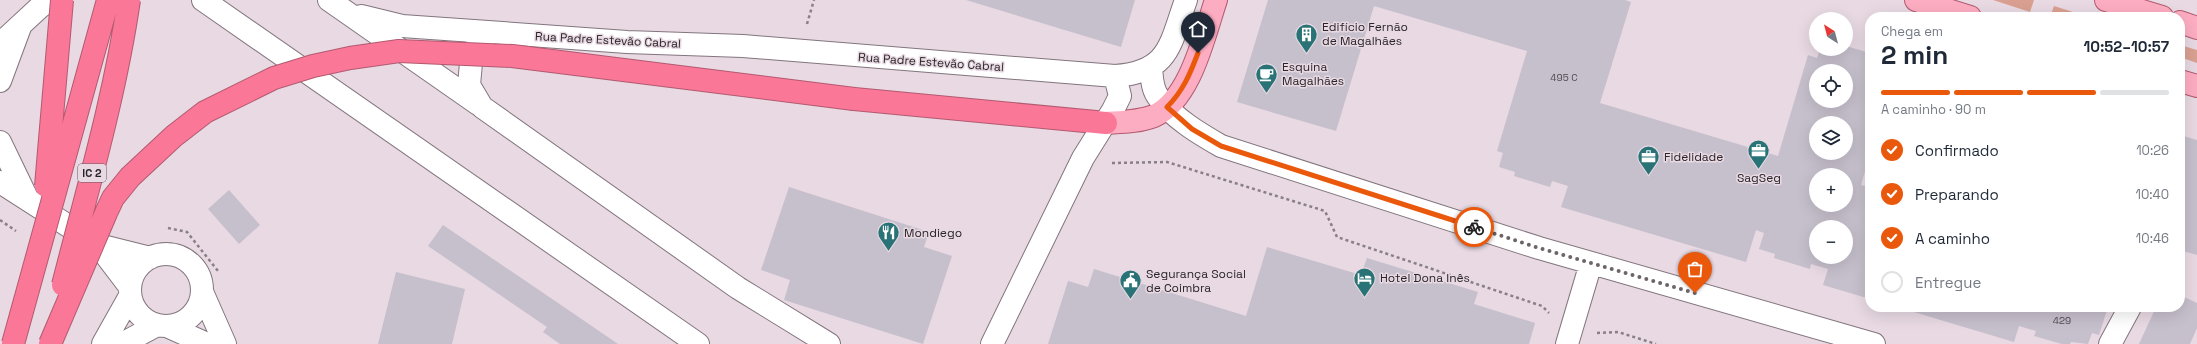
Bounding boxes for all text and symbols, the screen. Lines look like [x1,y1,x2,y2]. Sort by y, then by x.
pin [1181,12,1215,53]
north arrow [1809,12,1853,56]
map controls [1809,12,1853,264]
icon: home [1187,18,1209,40]
place label: Edifício Fernão de Magalhães [1322,19,1408,49]
building icon: Edifício Fernão de Magalhães [1293,21,1319,54]
text: Chega em [1881,23,1943,40]
street label: Rua Padre Estevão Cabral [535,28,681,52]
text: 10:52–10:57 [2083,37,2169,56]
text: 2 min [1881,38,1948,72]
street label: Rua Padre Estevão Cabral [858,49,1004,75]
place label: Esquina Magalhães [1282,59,1344,89]
cafe icon: Esquina Magalhães [1254,61,1280,94]
button: locate [1809,64,1853,108]
house number: 495 C [1550,71,1578,84]
text: A caminho · 90 m [1881,101,1986,118]
button: layers [1809,116,1853,160]
office icon: SagSeg [1746,138,1772,171]
icon: check [1881,139,1903,161]
text: Confirmado [1915,141,1999,160]
text: 10:26 [2136,142,2169,159]
office icon: Fidelidade [1635,144,1661,177]
place label: Fidelidade [1664,149,1723,165]
road number: IC 2 [78,164,106,182]
button: + [1809,168,1853,212]
place label: SagSeg [1737,170,1781,186]
icon: check [1881,183,1903,205]
text: Preparando [1915,185,1999,204]
text: 10:40 [2135,186,2169,203]
courier [1454,207,1494,247]
icon: bike [1463,216,1485,238]
restaurant icon: Mondiego [875,220,901,253]
button: − [1809,220,1853,264]
place label: Mondiego [904,225,962,241]
icon: check [1881,227,1903,249]
text: A caminho [1915,229,1990,248]
text: 10:46 [2136,230,2169,247]
pin [1678,252,1712,293]
icon: bag [1684,258,1706,280]
hotel icon: Hotel Dona Inês [1351,265,1377,298]
place label: Segurança Social de Coimbra [1146,266,1246,296]
public building icon: Segurança Social de Coimbra [1117,268,1143,301]
place label: Hotel Dona Inês [1380,270,1470,286]
text: Entregue [1915,273,1981,292]
house number: 429 [2053,314,2071,327]

